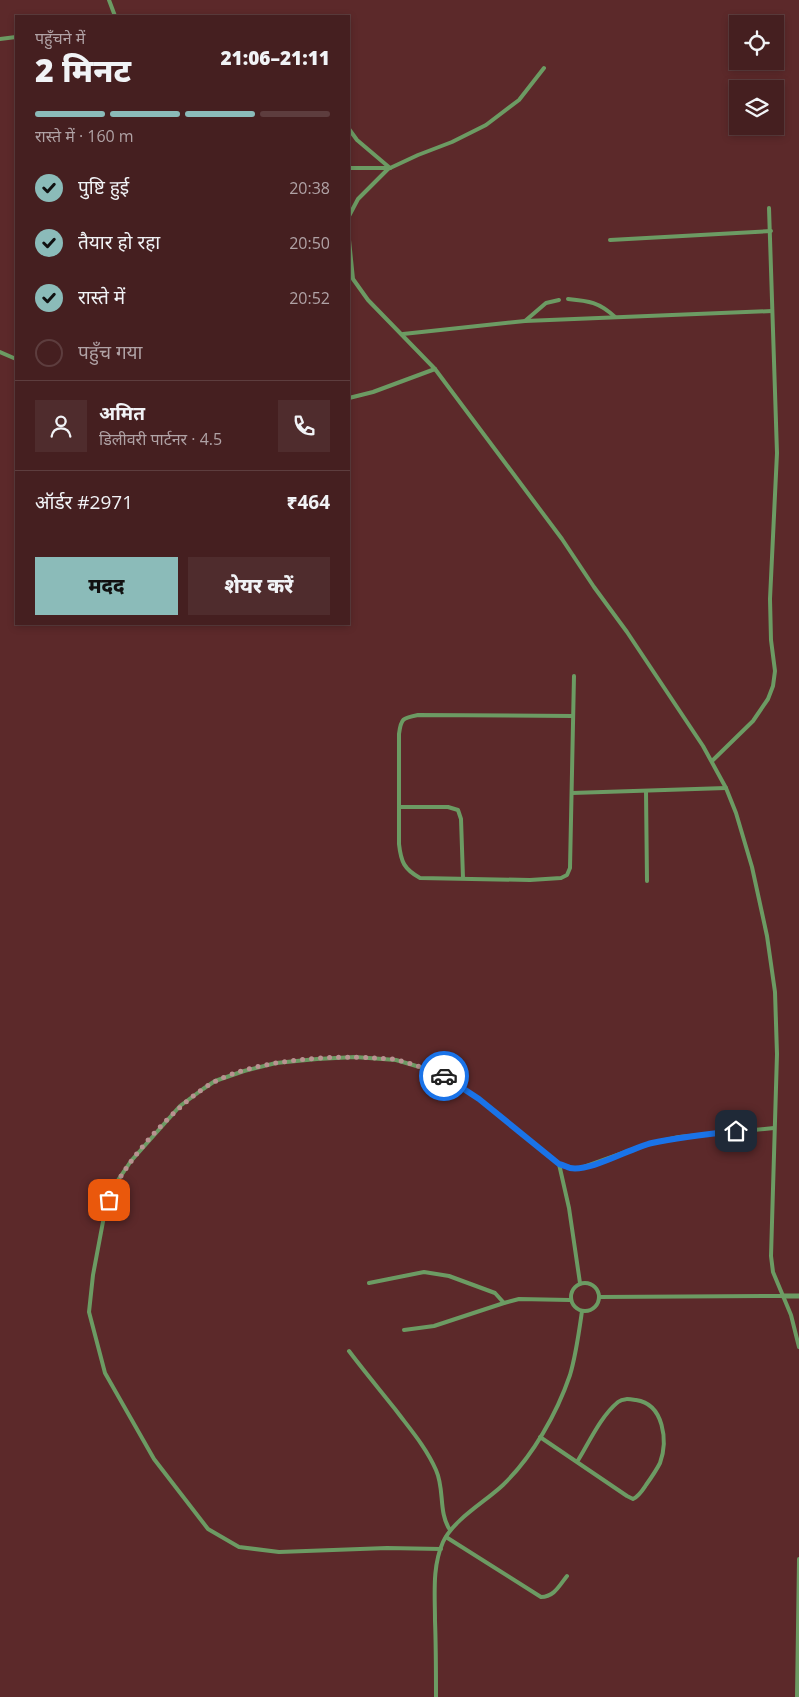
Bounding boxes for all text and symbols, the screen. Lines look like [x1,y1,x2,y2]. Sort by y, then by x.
map controls [729,15,784,135]
button: locate [729,15,784,70]
text: पहुँचने में [35,27,85,49]
text: 21:06–21:11 [220,45,330,71]
text: 2 मिनट [35,48,131,91]
button: layers [729,80,784,135]
text: रास्ते में · 160 m [35,125,134,147]
icon: check [35,174,63,202]
text: पुष्टि हुई [78,174,129,200]
text: 20:38 [289,177,330,199]
icon: check [35,229,63,257]
text: तैयार हो रहा [78,229,160,255]
text: 20:50 [289,232,330,254]
icon: check [35,284,63,312]
text: रास्ते में [78,284,125,310]
text: 20:52 [289,287,330,309]
text: पहुँच गया [78,339,143,365]
button: person [35,400,87,452]
text: अमित [99,400,145,426]
button: phone [278,400,330,452]
text: डिलीवरी पार्टनर · 4.5 [99,428,222,450]
text: ऑर्डर #2971 [35,489,133,515]
text: ₹464 [287,489,330,515]
button: मदद [35,557,178,615]
button: शेयर करें [188,557,330,615]
courier [419,1051,469,1101]
icon: car [430,1062,458,1090]
pin [715,1110,757,1152]
icon: home [722,1117,750,1145]
pin [88,1179,130,1221]
icon: bag [95,1186,123,1214]

